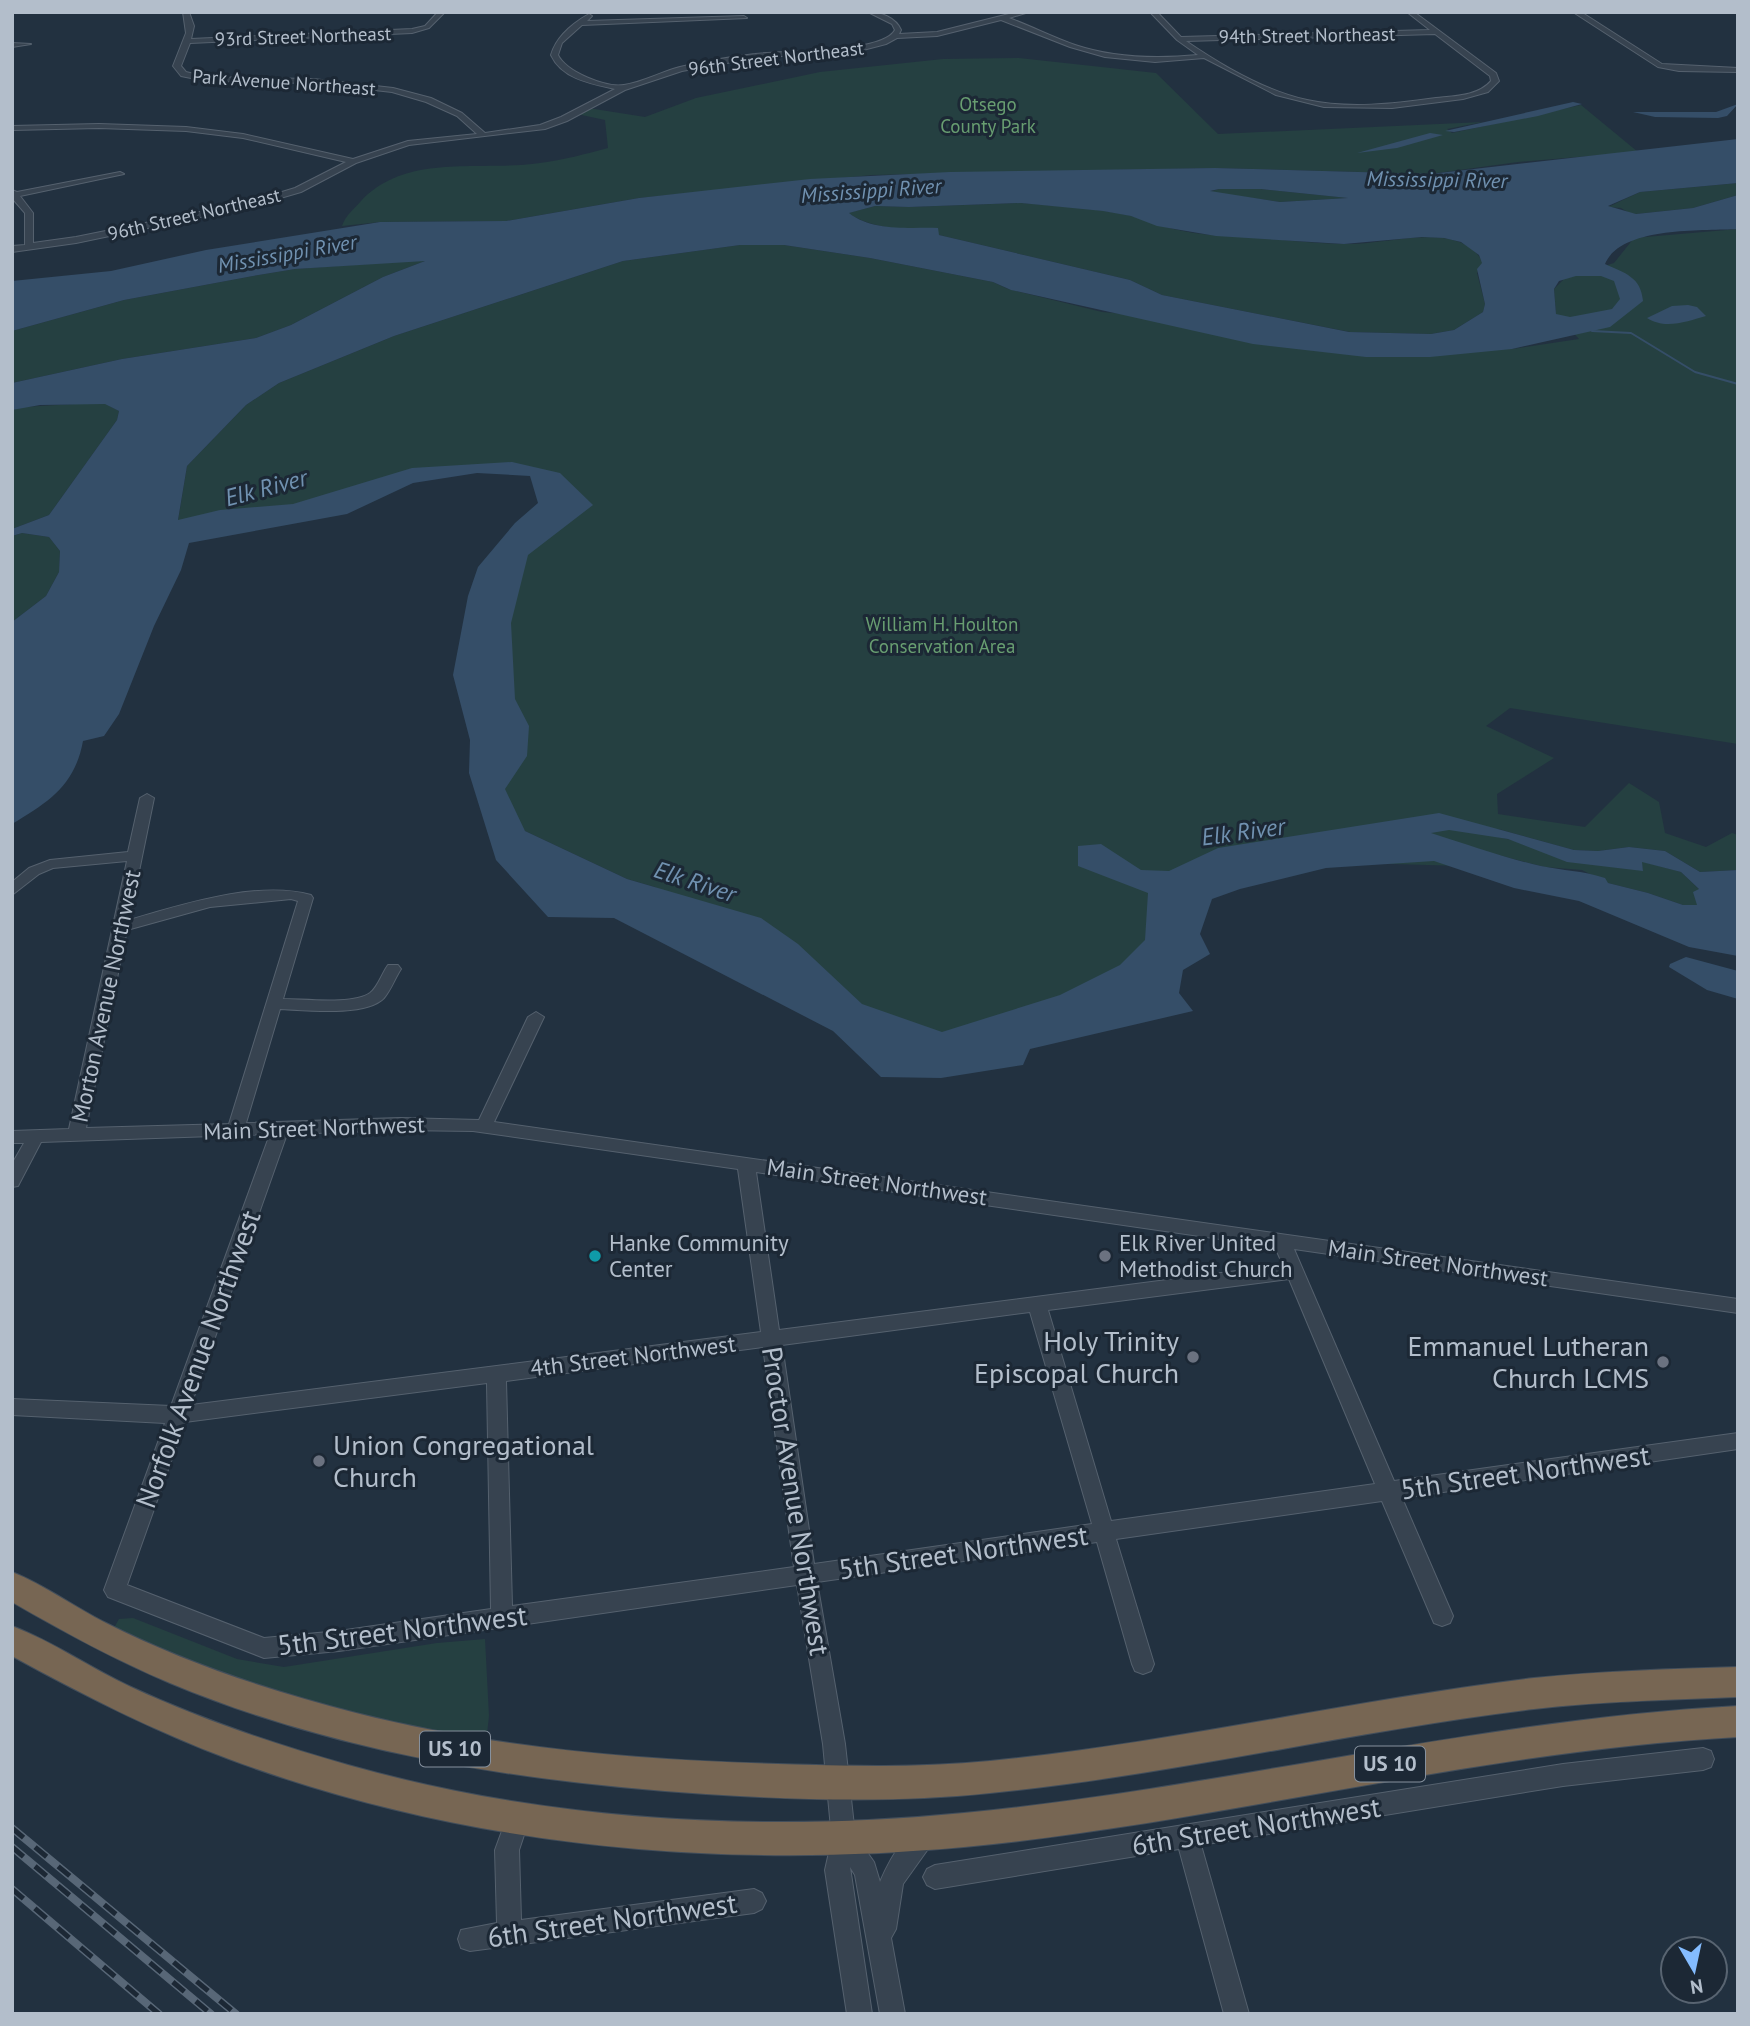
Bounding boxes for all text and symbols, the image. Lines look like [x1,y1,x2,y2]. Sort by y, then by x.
street label: 93rd Street Northeast [214,21,392,51]
street label: 94th Street Northeast [1219,21,1396,49]
street label: 96th Street Northeast [687,35,866,81]
street label: Park Avenue Northeast [192,64,377,100]
park label: Otsego County Park [940,92,1036,138]
water label: Mississippi River [1366,165,1510,194]
water label: Mississippi River [800,172,944,209]
street label: 96th Street Northeast [105,182,283,246]
water label: Mississippi River [215,228,361,279]
water label: Elk River [221,461,313,513]
park label: William H. Houlton Conservation Area [866,612,1018,658]
water label: Elk River [1199,810,1289,853]
water label: Elk River [650,854,742,910]
street label: Morton Avenue Northwest [65,867,146,1125]
street label: Main Street Northwest [203,1109,426,1146]
street label: Main Street Northwest [765,1152,989,1211]
street label: Norfolk Avenue Northwest [126,1204,269,1513]
place label: Hanke Community Center [609,1228,789,1283]
place label: Elk River United Methodist Church [1119,1228,1293,1283]
street label: Main Street Northwest [1326,1233,1550,1292]
marker: Hanke Community Center [587,1248,603,1264]
marker: Elk River United Methodist Church [1097,1248,1113,1264]
place label: Holy Trinity Episcopal Church [974,1322,1179,1391]
place label: Emmanuel Lutheran Church LCMS [1408,1327,1649,1396]
street label: 4th Street Northwest [529,1329,737,1382]
street label: Proctor Avenue Northwest [754,1344,839,1658]
marker: Holy Trinity Episcopal Church [1185,1349,1201,1365]
marker: Emmanuel Lutheran Church LCMS [1655,1354,1671,1370]
place label: Union Congregational Church [333,1426,594,1495]
street label: 5th Street Northwest [1398,1436,1652,1507]
marker: Union Congregational Church [311,1453,327,1469]
street label: 5th Street Northwest [836,1516,1090,1587]
street label: 5th Street Northwest [275,1596,529,1663]
road number: US 10 [420,1732,490,1766]
road number: US 10 [1355,1746,1425,1782]
street label: 6th Street Northwest [1129,1787,1383,1863]
street label: 6th Street Northwest [485,1884,739,1955]
north arrow [1659,1935,1729,2005]
text: N [1689,1974,1705,2000]

